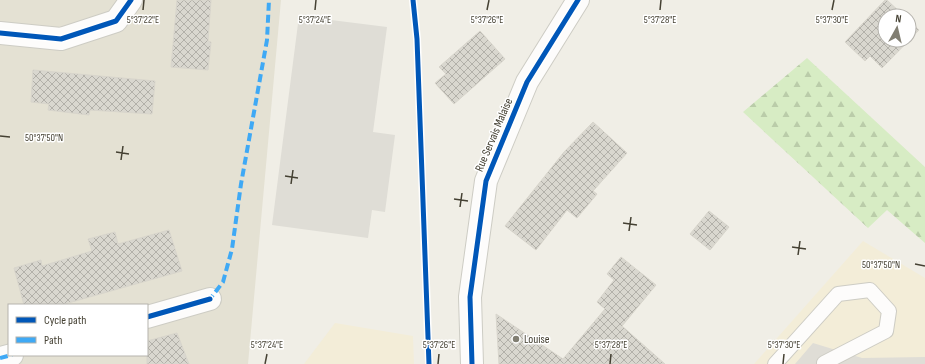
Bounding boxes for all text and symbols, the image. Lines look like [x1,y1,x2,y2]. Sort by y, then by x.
north arrow [877,8,917,48]
text: N [895,12,902,25]
text: 5°37'22"E [127,14,159,26]
text: 5°37'24"E [299,14,331,26]
text: 5°37'26"E [471,14,503,26]
text: 5°37'28"E [644,14,676,26]
text: 5°37'30"E [816,14,848,26]
street label: Rue Servais Malaise [472,96,516,174]
text: 50°37'50"N [25,132,63,144]
text: 50°37'50"N [862,259,900,271]
legend [8,304,148,356]
text: Cycle path [44,313,86,328]
place label: Louise [524,332,550,347]
text: Path [44,333,62,348]
marker: Louise [511,334,521,344]
text: 5°37'24"E [251,339,283,351]
text: 5°37'26"E [423,339,455,351]
text: 5°37'28"E [595,339,627,351]
text: 5°37'30"E [768,339,800,351]

